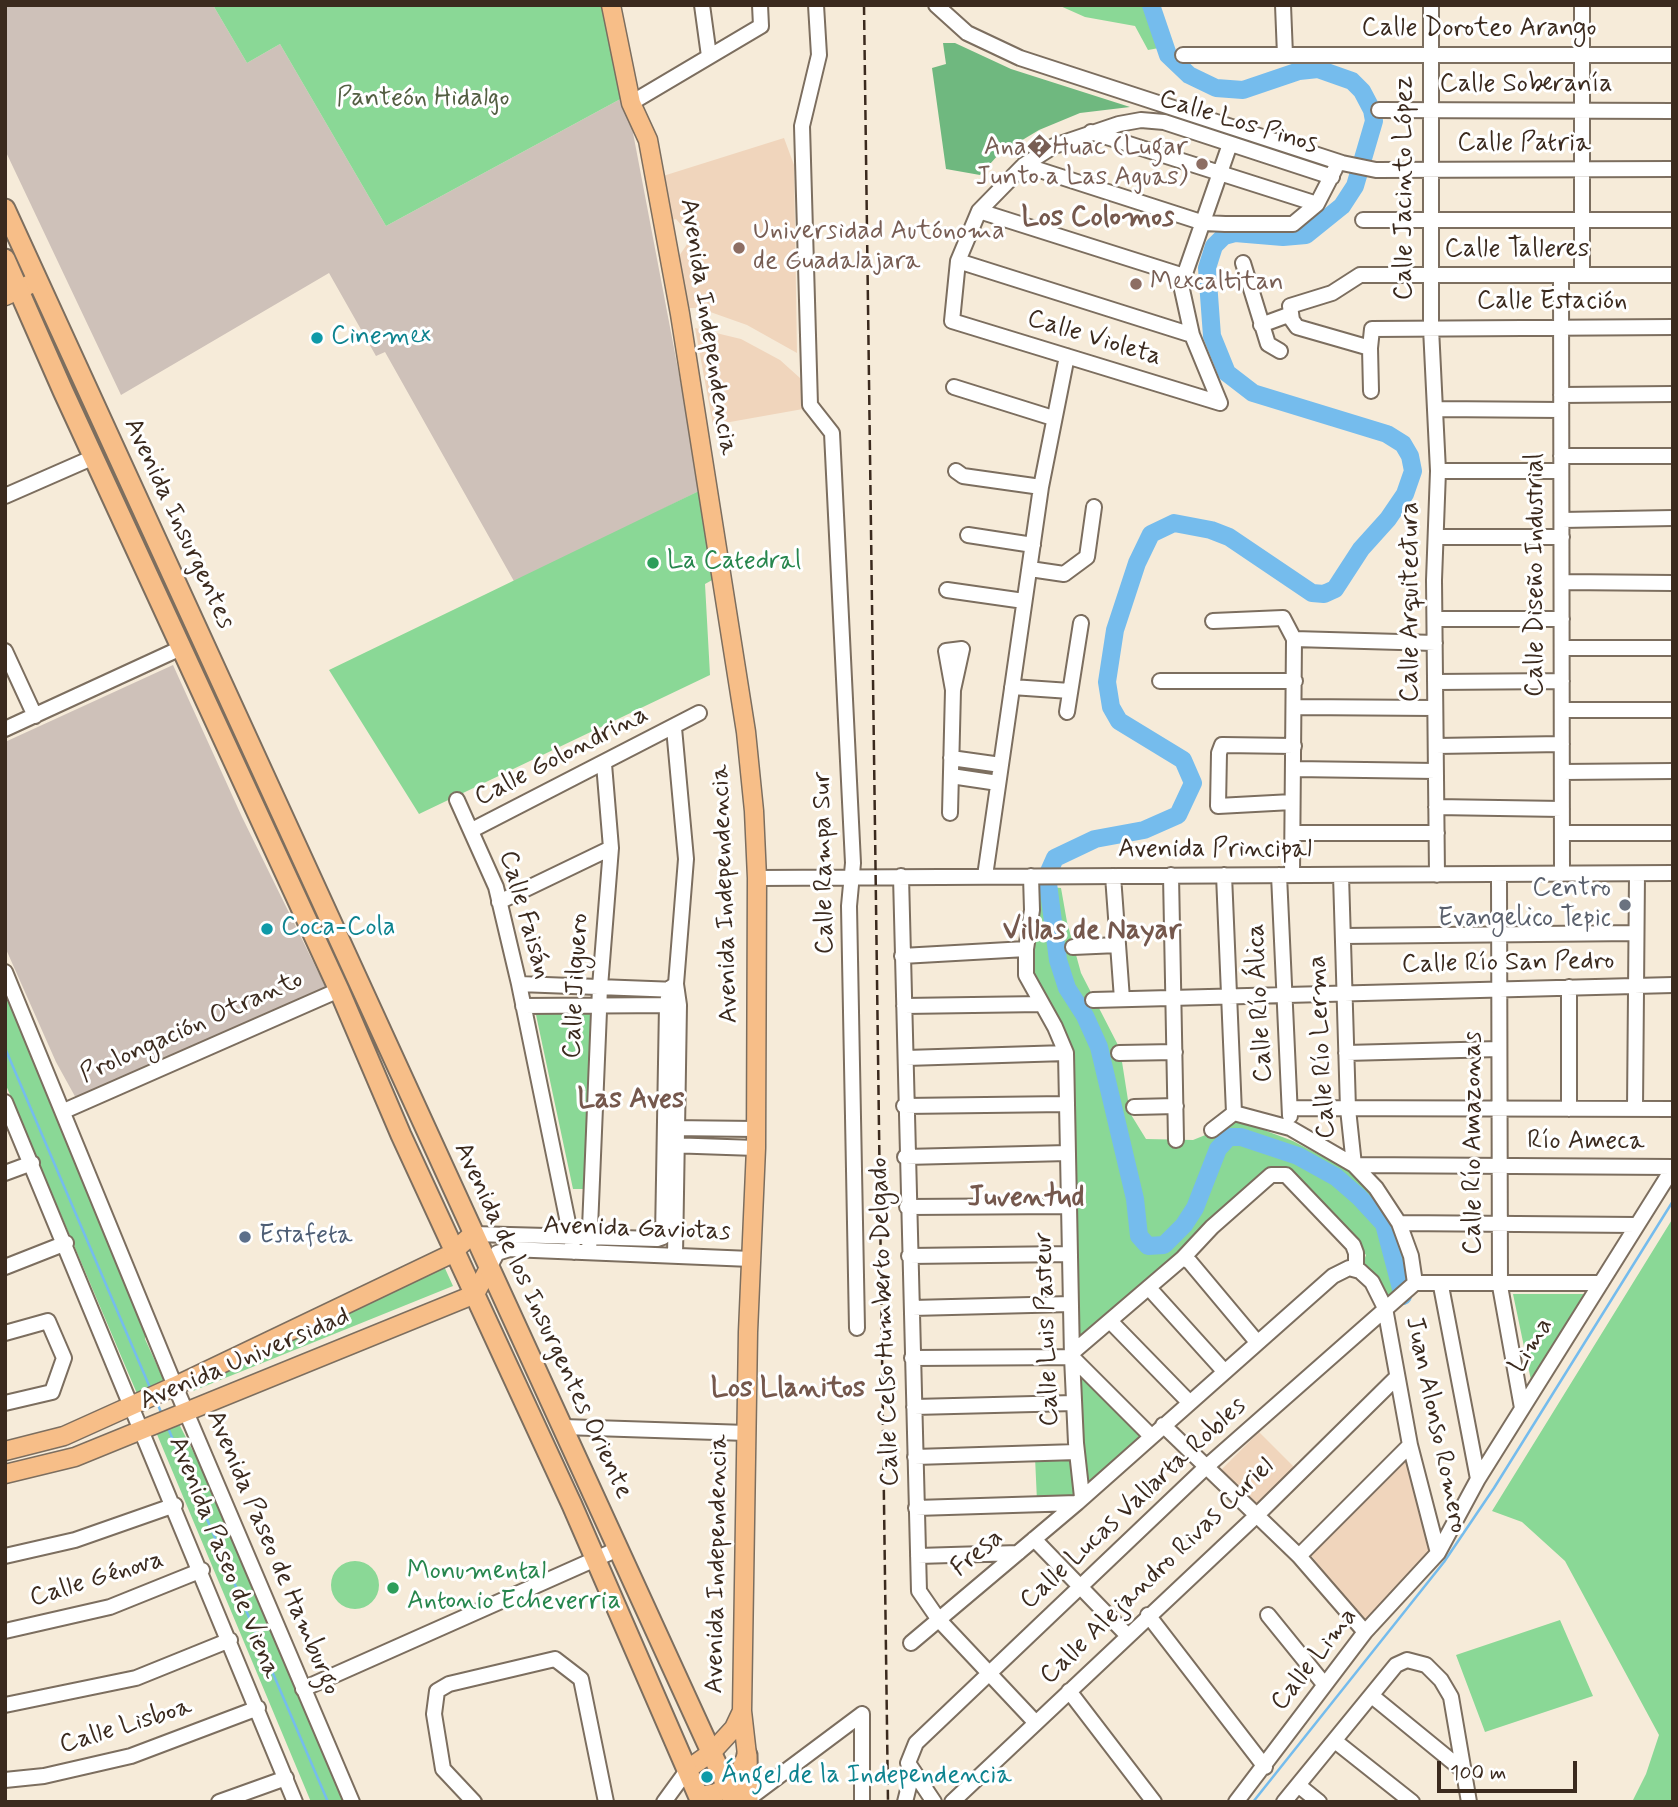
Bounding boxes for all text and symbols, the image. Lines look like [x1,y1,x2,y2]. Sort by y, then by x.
street label: Calle Doroteo Arango [1362,14,1596,46]
street label: Calle Soberanía [1439,70,1613,102]
street label: Calle Jacinto López [1390,76,1422,300]
park label: Panteón Hidalgo [337,84,509,116]
street label: Calle Los Pinos [1155,84,1321,162]
street label: Calle Patria [1457,129,1591,161]
place label: Ana�Huac (Lugar Junto a Las Aguas) [975,133,1188,194]
marker: Ana�Huac (Lugar Junto a Las Aguas) [1194,156,1210,172]
street label: Avenida Independencia [671,197,743,457]
district label: Los Colomos [1022,202,1174,236]
place label: Universidad Autónoma de Guadalajara [753,217,1005,278]
street label: Calle Talleres [1445,235,1589,267]
marker: Universidad Autónoma de Guadalajara [731,240,747,256]
place label: Mexcaltitan [1150,268,1284,300]
marker: Mexcaltitan [1128,276,1144,292]
street label: Calle Estación [1477,287,1627,319]
street label: Calle Violeta [1023,304,1165,374]
place label: Cinemex [331,322,431,354]
marker: Cinemex [309,330,325,346]
street label: Avenida Insurgentes [115,414,241,634]
street label: Calle Diseño Industrial [1521,453,1553,697]
street label: Calle Arquitectura [1396,502,1428,702]
place label: La Catedral [667,547,801,579]
marker: La Catedral [645,555,661,571]
street label: Calle Golondrina [470,700,654,814]
street label: Avenida Independencia [706,764,746,1024]
street label: Calle Rampa Sur [808,771,842,955]
street label: Avenida Principal [1118,835,1312,867]
street label: Calle Faisán [491,847,557,983]
place label: Centro Evangelico Tepic [1438,874,1611,936]
marker: Centro Evangelico Tepic [1617,897,1633,913]
street label: Calle Jilguero [558,912,596,1060]
place label: Coca-Cola [281,913,396,945]
district label: Villas de Nayar [1003,915,1181,949]
marker: Coca-Cola [259,921,275,937]
street label: Calle Río Álica [1241,923,1281,1083]
street label: Calle Río San Pedro [1401,947,1615,981]
street label: Calle Río Lerma [1303,954,1343,1140]
street label: Prolongación Otranto [76,965,308,1091]
street label: Calle Río Amazonas [1459,1031,1491,1255]
district label: Las Aves [577,1084,685,1118]
street label: Río Ameca [1527,1127,1645,1159]
street label: Avenida de los Insurgentes Oriente [446,1138,638,1504]
street label: Calle Celso Humberto Delgado [865,1157,907,1487]
district label: Juventud [968,1182,1084,1216]
street label: Avenida Gaviotas [543,1211,731,1249]
place label: Estafeta [259,1221,353,1253]
marker: Estafeta [237,1229,253,1245]
street label: Calle Luis Pasteur [1029,1231,1067,1427]
street label: Avenida Universidad [135,1302,355,1418]
street label: Lima [1503,1313,1561,1379]
street label: Juan Alonso Romero [1397,1314,1473,1536]
district label: Los Llanitos [711,1373,865,1407]
street label: Calle Lucas Vallarta Robles [1014,1391,1254,1617]
street label: Avenida Paseo de Hamburgo [198,1406,346,1700]
street label: Avenida Paseo de Viena [160,1432,286,1684]
street label: Avenida Independencia [700,1434,736,1694]
street label: Calle Alejandro Rivas Curiel [1034,1452,1282,1692]
street label: Fresa [945,1523,1011,1585]
street label: Calle Génova [26,1545,168,1615]
place label: Monumental Antonio Echeverria [407,1557,621,1618]
marker: Monumental Antonio Echeverria [385,1580,401,1596]
street label: Calle Lima [1265,1602,1365,1718]
street label: Calle Lisboa [56,1692,196,1762]
scale bar [1440,1748,1580,1792]
text: 100 m [1450,1759,1506,1787]
place label: Ángel de la Independencia [721,1761,1012,1793]
marker: Ángel de la Independencia [699,1769,715,1785]

